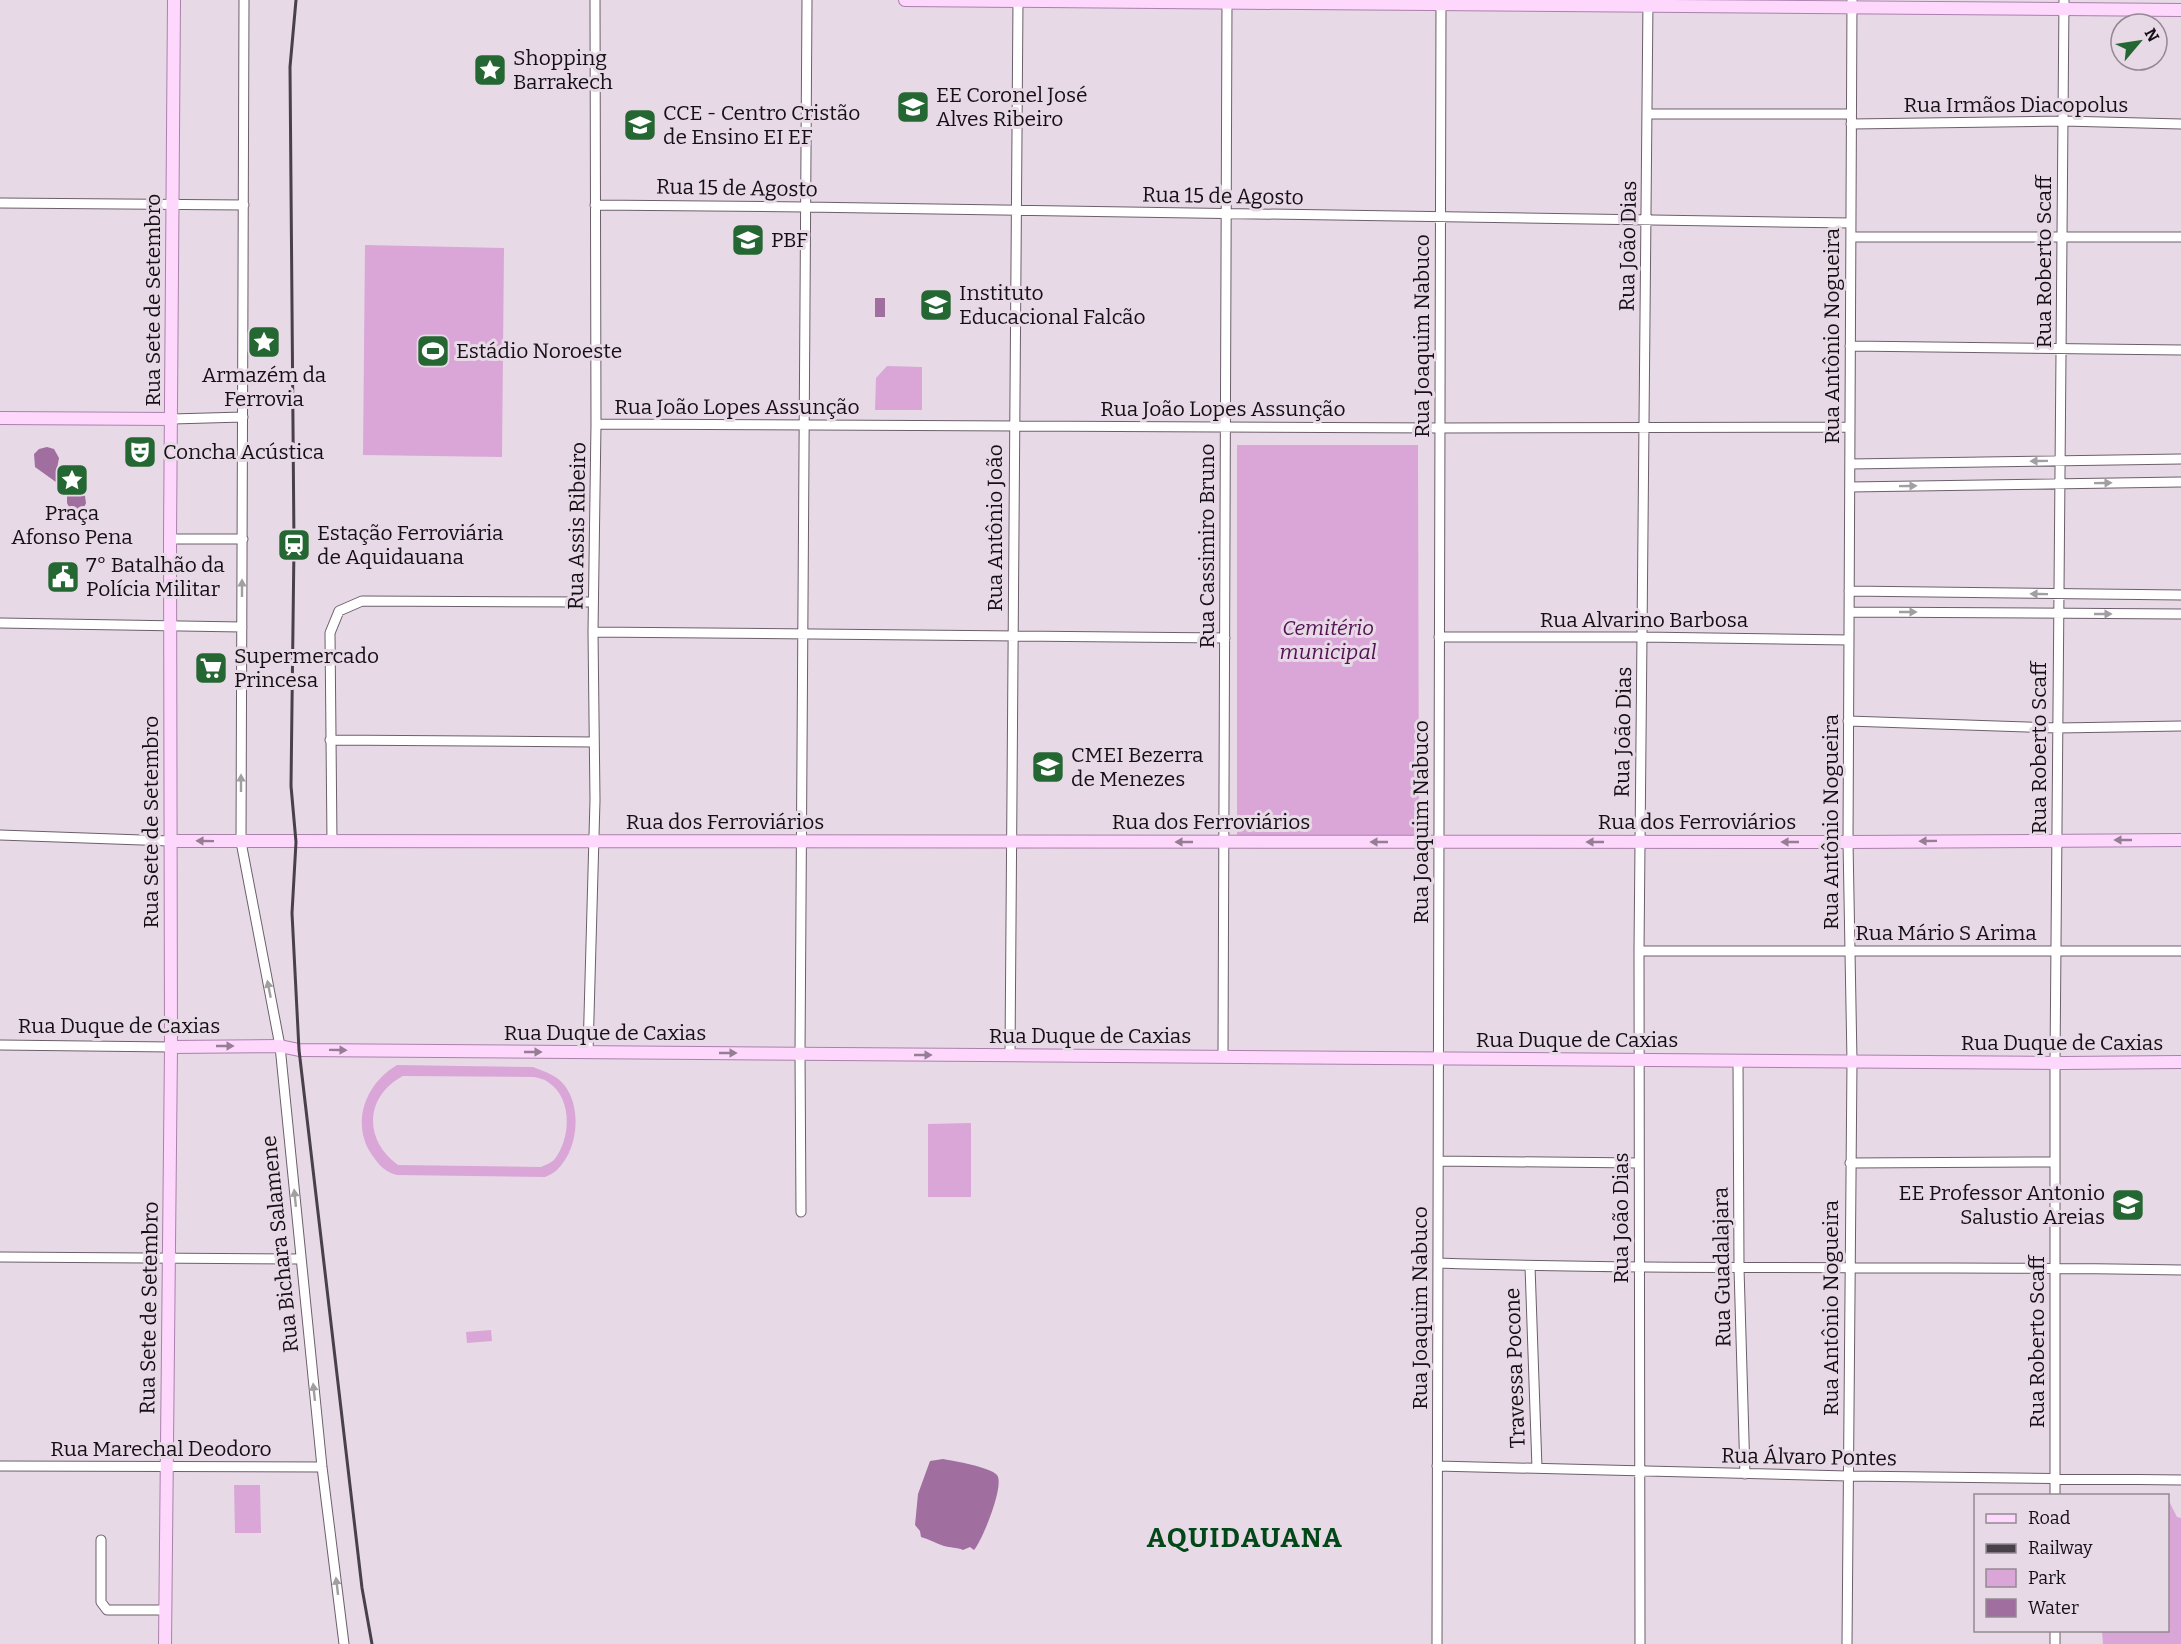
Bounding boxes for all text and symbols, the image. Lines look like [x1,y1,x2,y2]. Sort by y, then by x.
north arrow [2109,12,2169,72]
text: N [2140,25,2163,45]
place label: Shopping Barrakech [513,45,613,95]
place icon: Shopping Barrakech [472,52,508,88]
place label: EE Coronel José Alves Ribeiro [936,82,1088,132]
school or university icon: EE Coronel José Alves Ribeiro [895,89,931,125]
street label: Rua Irmãos Diacopolus [1904,92,2128,118]
place label: CCE - Centro Cristão de Ensino EI EF [663,100,860,150]
school or university icon: CCE - Centro Cristão de Ensino EI EF [622,107,658,143]
street label: Rua 15 de Agosto [656,174,818,202]
street label: Rua Roberto Scaff [2031,174,2057,348]
street label: Rua João Dias [1614,180,1642,312]
street label: Rua 15 de Agosto [1142,182,1304,210]
street label: Rua Sete de Setembro [140,194,166,406]
school or university icon: PBF [730,222,766,258]
place label: PBF [771,227,808,253]
street label: Rua Antônio Nogueira [1819,227,1845,444]
street label: Rua Joaquim Nabuco [1409,234,1435,438]
place label: Instituto Educacional Falcão [959,280,1146,330]
school or university icon: Instituto Educacional Falcão [918,287,954,323]
place icon: Armazém da Ferrovia [246,324,282,360]
sports icon: Estádio Noroeste [415,333,451,369]
place label: Estádio Noroeste [456,338,622,364]
place label: Armazém da Ferrovia [202,362,327,412]
street label: Rua João Lopes Assunção [614,394,860,420]
street label: Rua João Lopes Assunção [1100,396,1346,422]
theatre icon: Concha Acústica [122,434,158,470]
place label: Concha Acústica [163,439,325,465]
street label: Rua Assis Ribeiro [563,442,591,610]
street label: Rua Cassimiro Bruno [1194,443,1220,649]
street label: Rua Antônio João [982,444,1008,612]
one-way arrow [2029,457,2048,466]
place icon: Praça Afonso Pena [54,462,90,498]
one-way arrow [2094,478,2113,488]
one-way arrow [1899,481,1918,491]
place label: Praça Afonso Pena [11,500,133,550]
place label: Estação Ferroviária de Aquidauana [317,520,504,570]
station icon: Estação Ferroviária de Aquidauana [276,527,312,563]
place label: 7° Batalhão da Polícia Militar [86,552,225,602]
public building icon: 7° Batalhão da Polícia Militar [45,559,81,595]
one-way arrow [237,579,247,598]
one-way arrow [2029,589,2048,598]
street label: Rua Alvarino Barbosa [1540,607,1749,633]
one-way arrow [1898,607,1917,617]
one-way arrow [2093,609,2112,618]
park label: Cemitério municipal [1280,615,1377,665]
place label: Supermercado Princesa [234,643,379,693]
supermarket icon: Supermercado Princesa [193,650,229,686]
street label: Rua Roberto Scaff [2026,660,2052,834]
street label: Rua João Dias [1609,666,1637,798]
street label: Rua Antônio Nogueira [1818,713,1844,930]
street label: Rua Sete de Setembro [138,716,164,928]
street label: Rua Joaquim Nabuco [1408,720,1434,924]
place label: CMEI Bezerra de Menezes [1071,742,1204,792]
school or university icon: CMEI Bezerra de Menezes [1030,749,1066,785]
one-way arrow [236,774,246,793]
street label: Rua dos Ferroviários [626,809,824,835]
street label: Rua dos Ferroviários [1112,809,1310,835]
street label: Rua dos Ferroviários [1598,809,1796,835]
one-way arrow [2113,835,2132,845]
one-way arrow [1918,836,1937,846]
one-way arrow [196,837,215,846]
one-way arrow [1174,837,1193,847]
one-way arrow [1369,837,1388,847]
one-way arrow [1585,837,1604,847]
one-way arrow [1780,837,1799,847]
street label: Rua Mário S Arima [1855,920,2037,946]
one-way arrow [264,979,273,998]
street label: Rua Duque de Caxias [18,1013,220,1039]
street label: Rua Duque de Caxias [504,1020,706,1046]
street label: Rua Duque de Caxias [989,1023,1191,1049]
street label: Rua Duque de Caxias [1476,1027,1678,1053]
street label: Rua Duque de Caxias [1961,1030,2163,1056]
one-way arrow [216,1041,235,1051]
one-way arrow [328,1045,347,1055]
one-way arrow [523,1047,542,1057]
one-way arrow [718,1048,737,1058]
one-way arrow [913,1050,932,1060]
street label: Rua Bichara Salamene [256,1134,304,1354]
street label: Rua João Dias [1608,1153,1634,1283]
place label: EE Professor Antonio Salustio Areias [1899,1180,2105,1230]
street label: Rua Guadalajara [1708,1186,1736,1347]
school or university icon: EE Professor Antonio Salustio Areias [2110,1187,2146,1223]
one-way arrow [290,1189,300,1208]
street label: Rua Antônio Nogueira [1818,1199,1844,1416]
street label: Rua Sete de Setembro [134,1201,164,1415]
street label: Rua Joaquim Nabuco [1407,1206,1433,1410]
street label: Rua Roberto Scaff [2024,1254,2050,1428]
street label: Travessa Pocone [1499,1287,1531,1449]
one-way arrow [309,1383,319,1402]
street label: Rua Marechal Deodoro [50,1436,272,1462]
street label: Rua Álvaro Pontes [1721,1442,1897,1472]
legend [1974,1494,2169,1632]
text: Road [2028,1507,2071,1529]
district label: AQUIDAUANA [1147,1522,1343,1554]
text: Railway [2028,1537,2093,1559]
text: Park [2028,1567,2067,1589]
one-way arrow [332,1576,342,1595]
text: Water [2028,1597,2079,1619]

